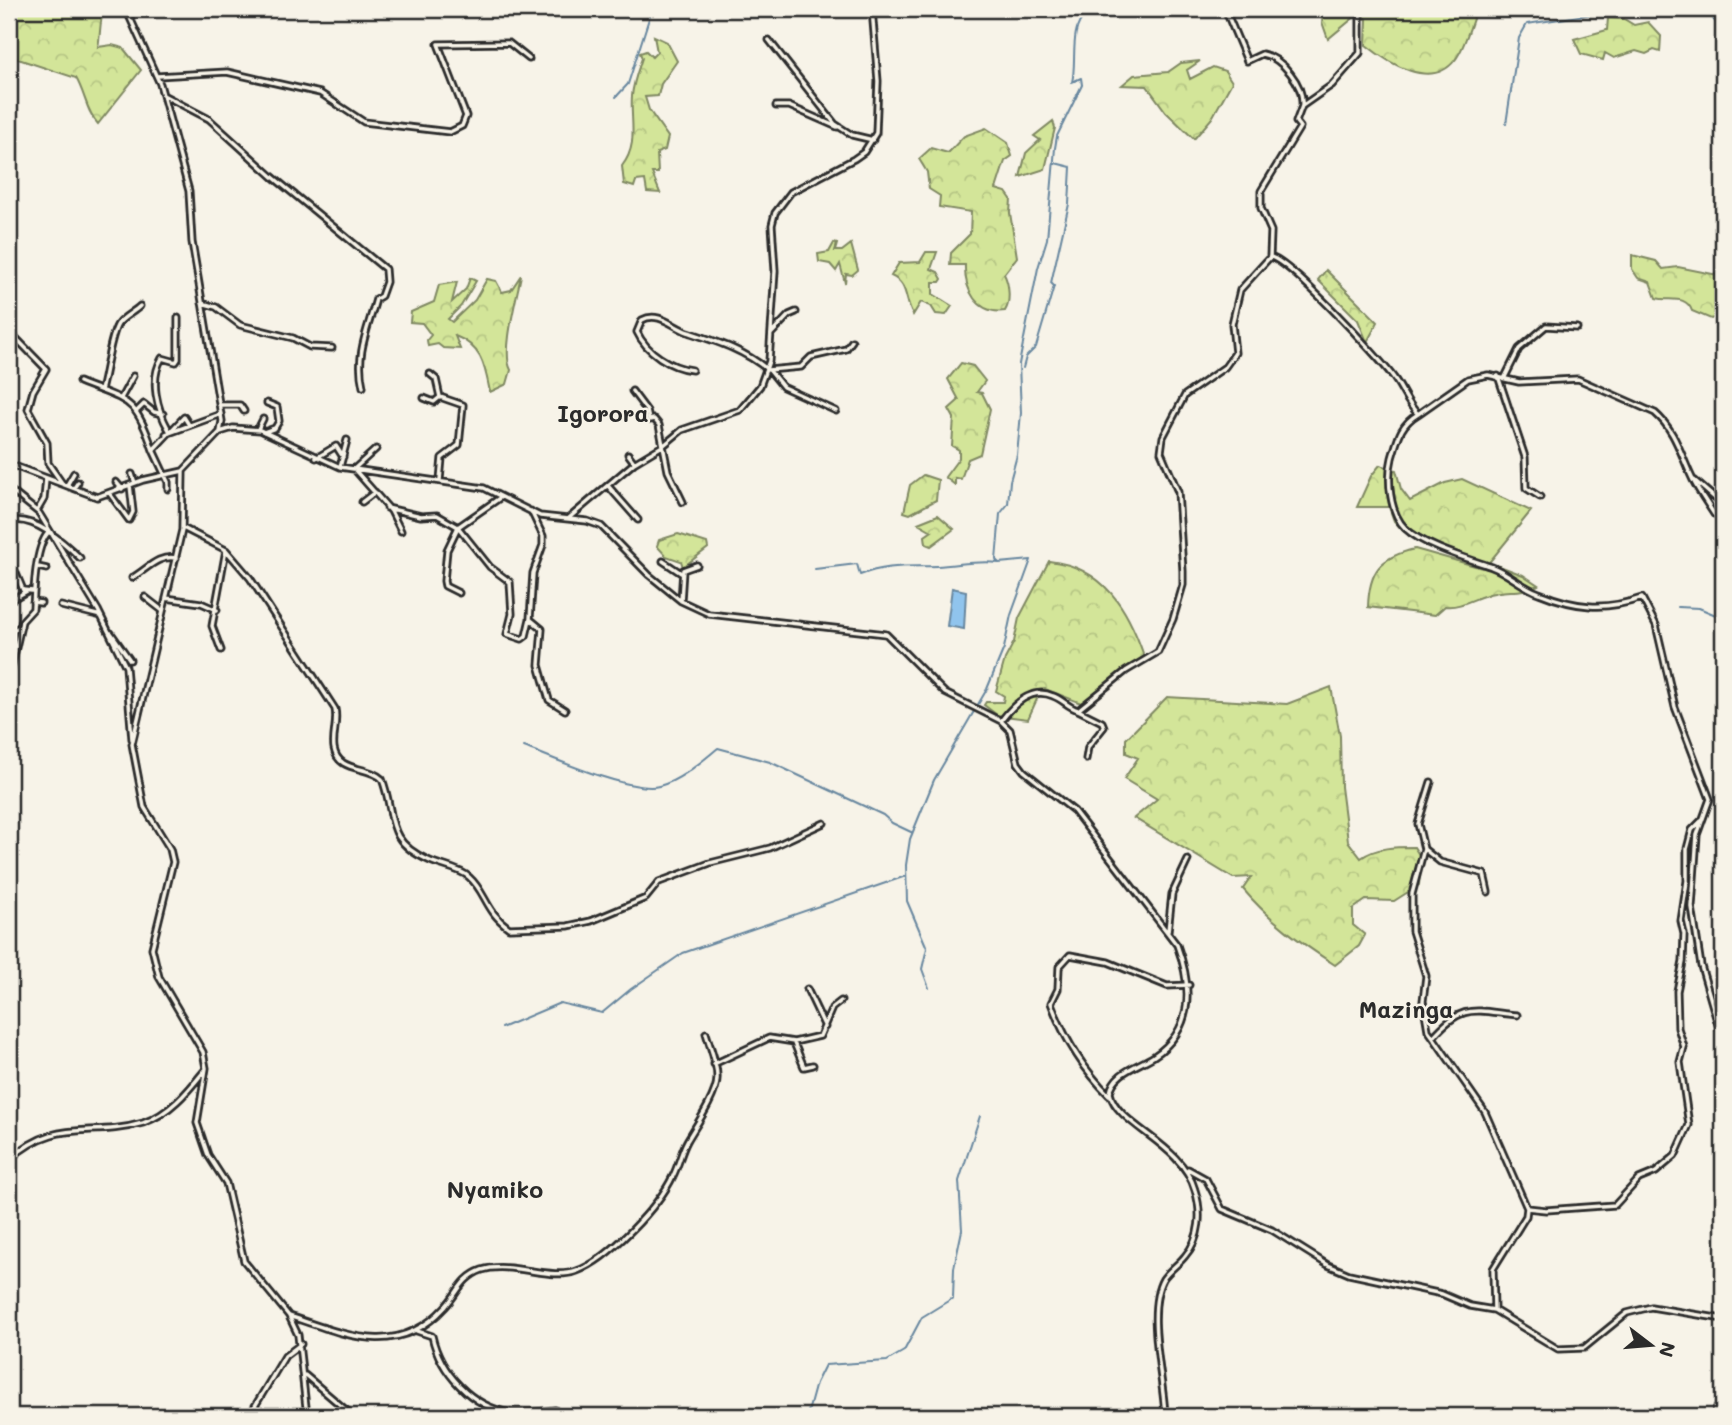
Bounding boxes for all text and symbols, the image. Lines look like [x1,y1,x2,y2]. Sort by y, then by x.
district label: Igorora [557,398,649,428]
district label: Mazinga [1359,994,1453,1024]
district label: Nyamiko [447,1174,543,1204]
north arrow [1616,1310,1686,1380]
text: N [1654,1339,1682,1360]

